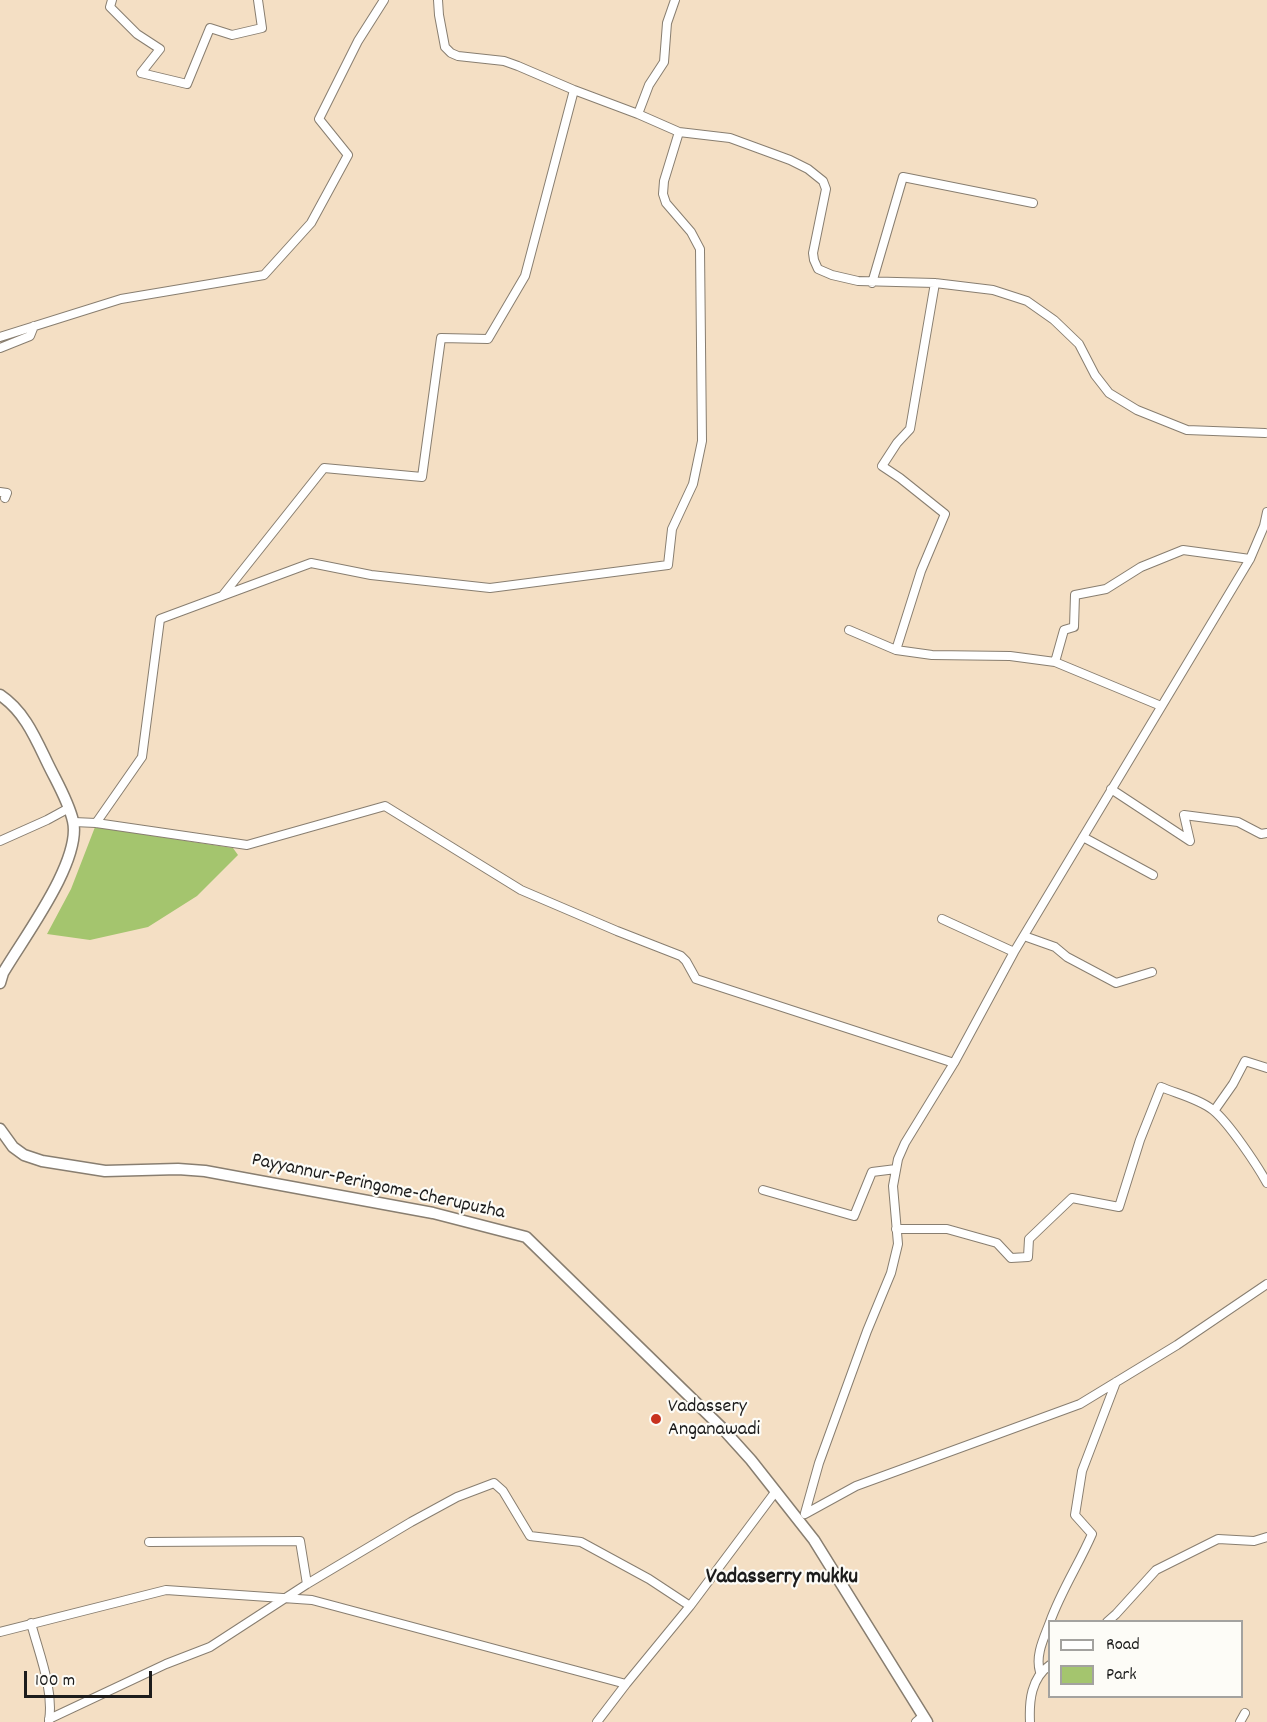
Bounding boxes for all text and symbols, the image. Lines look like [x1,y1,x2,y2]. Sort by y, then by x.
street label: Payyannur-Peringome-Cherupuzha [249,1149,507,1227]
place label: Vadassery Anganawadi [668,1396,760,1443]
marker: Vadassery Anganawadi [649,1412,663,1426]
district label: Vadasserry mukku [706,1566,858,1592]
legend [1048,1620,1243,1698]
text: Road [1106,1633,1140,1658]
scale bar [27,1659,154,1697]
text: Park [1106,1663,1137,1688]
text: 100 m [35,1669,75,1694]

